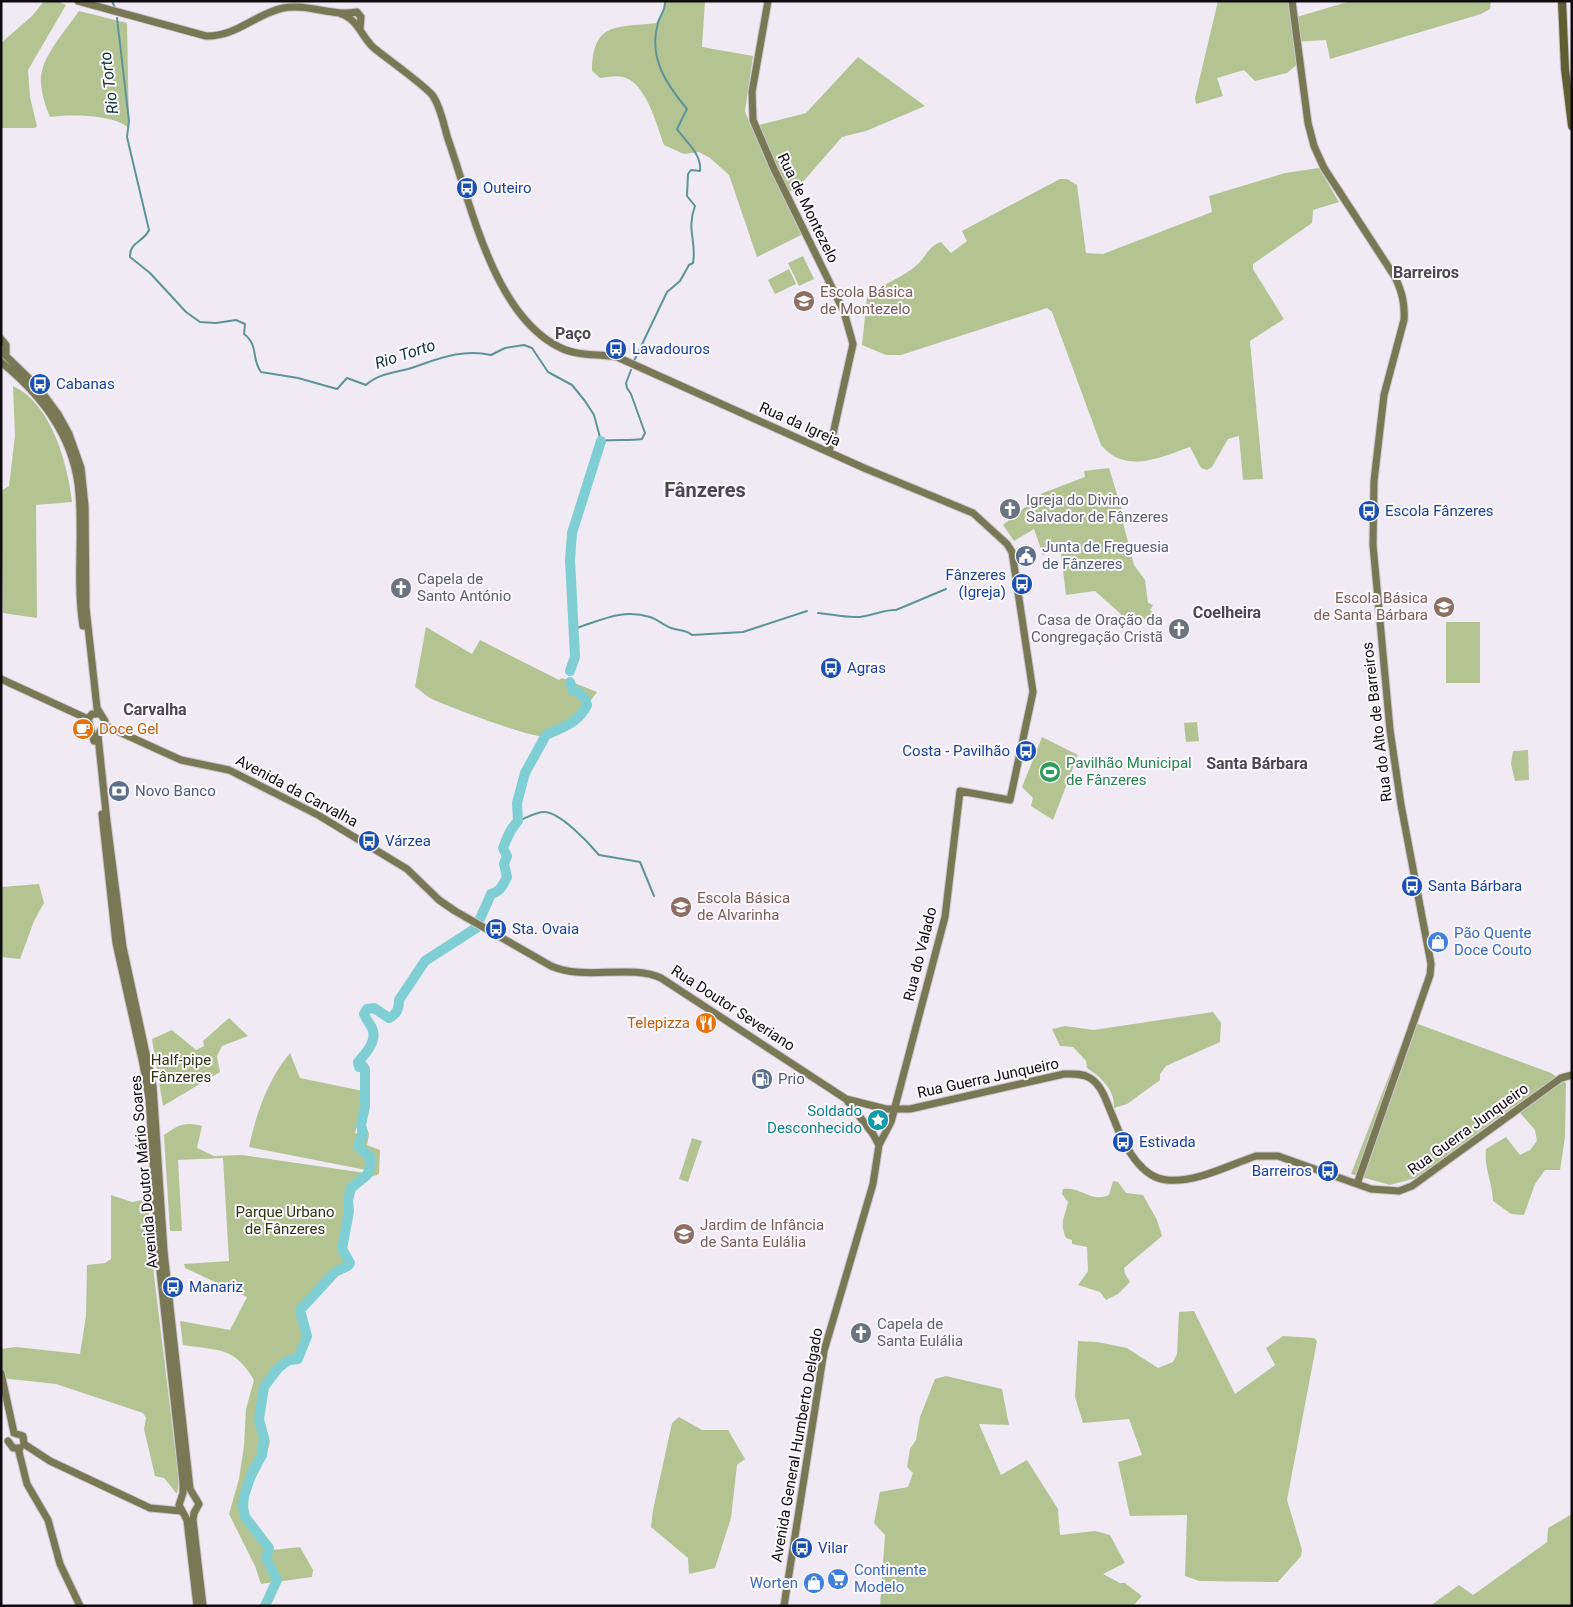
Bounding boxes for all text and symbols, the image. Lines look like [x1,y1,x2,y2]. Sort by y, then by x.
water label: Rio Torto [96,51,122,115]
street label: Rua de Montezelo [774,150,842,266]
bus stop icon: Outeiro [455,176,479,200]
place label: Outeiro [483,179,532,197]
district label: Barreiros [1393,263,1459,282]
place label: Escola Básica de Montezelo [820,283,913,318]
school or university icon: Escola Básica de Montezelo [792,289,816,313]
district label: Paço [555,324,591,343]
water label: Rio Torto [372,335,438,373]
bus stop icon: Lavadouros [604,337,628,361]
place label: Lavadouros [632,340,710,358]
bus stop icon: Cabanas [28,372,52,396]
place label: Cabanas [56,375,115,393]
street label: Rua da Igreja [757,398,843,450]
district label: Fânzeres [664,478,746,502]
place label: Igreja do Divino Salvador de Fânzeres [1026,491,1168,526]
church icon: Igreja do Divino Salvador de Fânzeres [998,497,1022,521]
bus stop icon: Escola Fânzeres [1357,499,1381,523]
place label: Escola Fânzeres [1385,502,1494,520]
place label: Junta de Freguesia de Fânzeres [1042,538,1169,573]
public building icon: Junta de Freguesia de Fânzeres [1014,544,1038,568]
place label: Fânzeres (Igreja) [946,566,1006,601]
place label: Capela de Santo António [417,570,511,605]
bus stop icon: Fânzeres (Igreja) [1010,572,1034,596]
church icon: Capela de Santo António [389,576,413,600]
place label: Escola Básica de Santa Bárbara [1314,589,1428,624]
school or university icon: Escola Básica de Santa Bárbara [1432,595,1456,619]
district label: Coelheira [1193,603,1262,622]
place label: Casa de Oração da Congregação Cristã [1031,611,1163,646]
church icon: Casa de Oração da Congregação Cristã [1167,617,1191,641]
street label: Rua do Alto de Barreiros [1358,641,1396,803]
bus stop icon: Agras [819,656,843,680]
place label: Agras [847,659,886,677]
district label: Carvalha [123,700,187,719]
cafe icon: Doce Gel [71,717,95,741]
place label: Doce Gel [99,720,159,738]
bus stop icon: Costa - Pavilhão [1014,739,1038,763]
place label: Costa - Pavilhão [902,742,1010,760]
street label: Avenida da Carvalha [233,751,361,831]
place label: Pavilhão Municipal de Fânzeres [1066,754,1192,789]
district label: Santa Bárbara [1206,754,1308,773]
sports icon: Pavilhão Municipal de Fânzeres [1038,760,1062,784]
bank icon: Novo Banco [107,779,131,803]
place label: Novo Banco [135,782,216,800]
bus stop icon: Várzea [357,829,381,853]
place label: Várzea [385,832,431,850]
bus stop icon: Santa Bárbara [1400,874,1424,898]
place label: Santa Bárbara [1428,877,1522,895]
place label: Escola Básica de Alvarinha [697,889,790,924]
school or university icon: Escola Básica de Alvarinha [669,895,693,919]
street label: Rua do Valado [900,905,940,1003]
bus stop icon: Sta. Ovaia [484,917,508,941]
place label: Sta. Ovaia [512,920,579,938]
place label: Pão Quente Doce Couto [1454,924,1532,959]
shop icon: Pão Quente Doce Couto [1426,930,1450,954]
street label: Rua Doutor Severiano [668,961,798,1055]
restaurant icon: Telepizza [694,1011,718,1035]
place label: Telepizza [627,1014,690,1032]
park label: Half-pipe Fânzeres [151,1051,211,1086]
street label: Rua Guerra Junqueiro [916,1054,1060,1102]
fuel station icon: Prio [750,1067,774,1091]
place label: Prio [778,1070,805,1088]
street label: Avenida Doutor Mário Soares [127,1075,161,1269]
street label: Rua Guerra Junqueiro [1404,1079,1532,1179]
place label: Soldado Desconhecido [767,1102,862,1137]
place icon: Soldado Desconhecido [866,1108,890,1132]
bus stop icon: Estivada [1111,1130,1135,1154]
place label: Estivada [1139,1133,1196,1151]
bus stop icon: Barreiros [1316,1159,1340,1183]
place label: Barreiros [1252,1162,1312,1180]
park label: Parque Urbano de Fânzeres [235,1203,335,1238]
place label: Jardim de Infância de Santa Eulália [700,1216,824,1251]
school or university icon: Jardim de Infância de Santa Eulália [672,1222,696,1246]
bus stop icon: Manariz [161,1275,185,1299]
place label: Manariz [189,1278,243,1296]
place label: Capela de Santa Eulália [877,1315,963,1350]
church icon: Capela de Santa Eulália [849,1321,873,1345]
street label: Avenida General Humberto Delgado [768,1326,826,1564]
bus stop icon: Vilar [790,1536,814,1560]
place label: Vilar [818,1539,848,1557]
place label: Continente Modelo [854,1561,927,1596]
supermarket icon: Continente Modelo [826,1567,850,1591]
shop icon: Worten [802,1571,826,1595]
place label: Worten [750,1574,798,1592]

